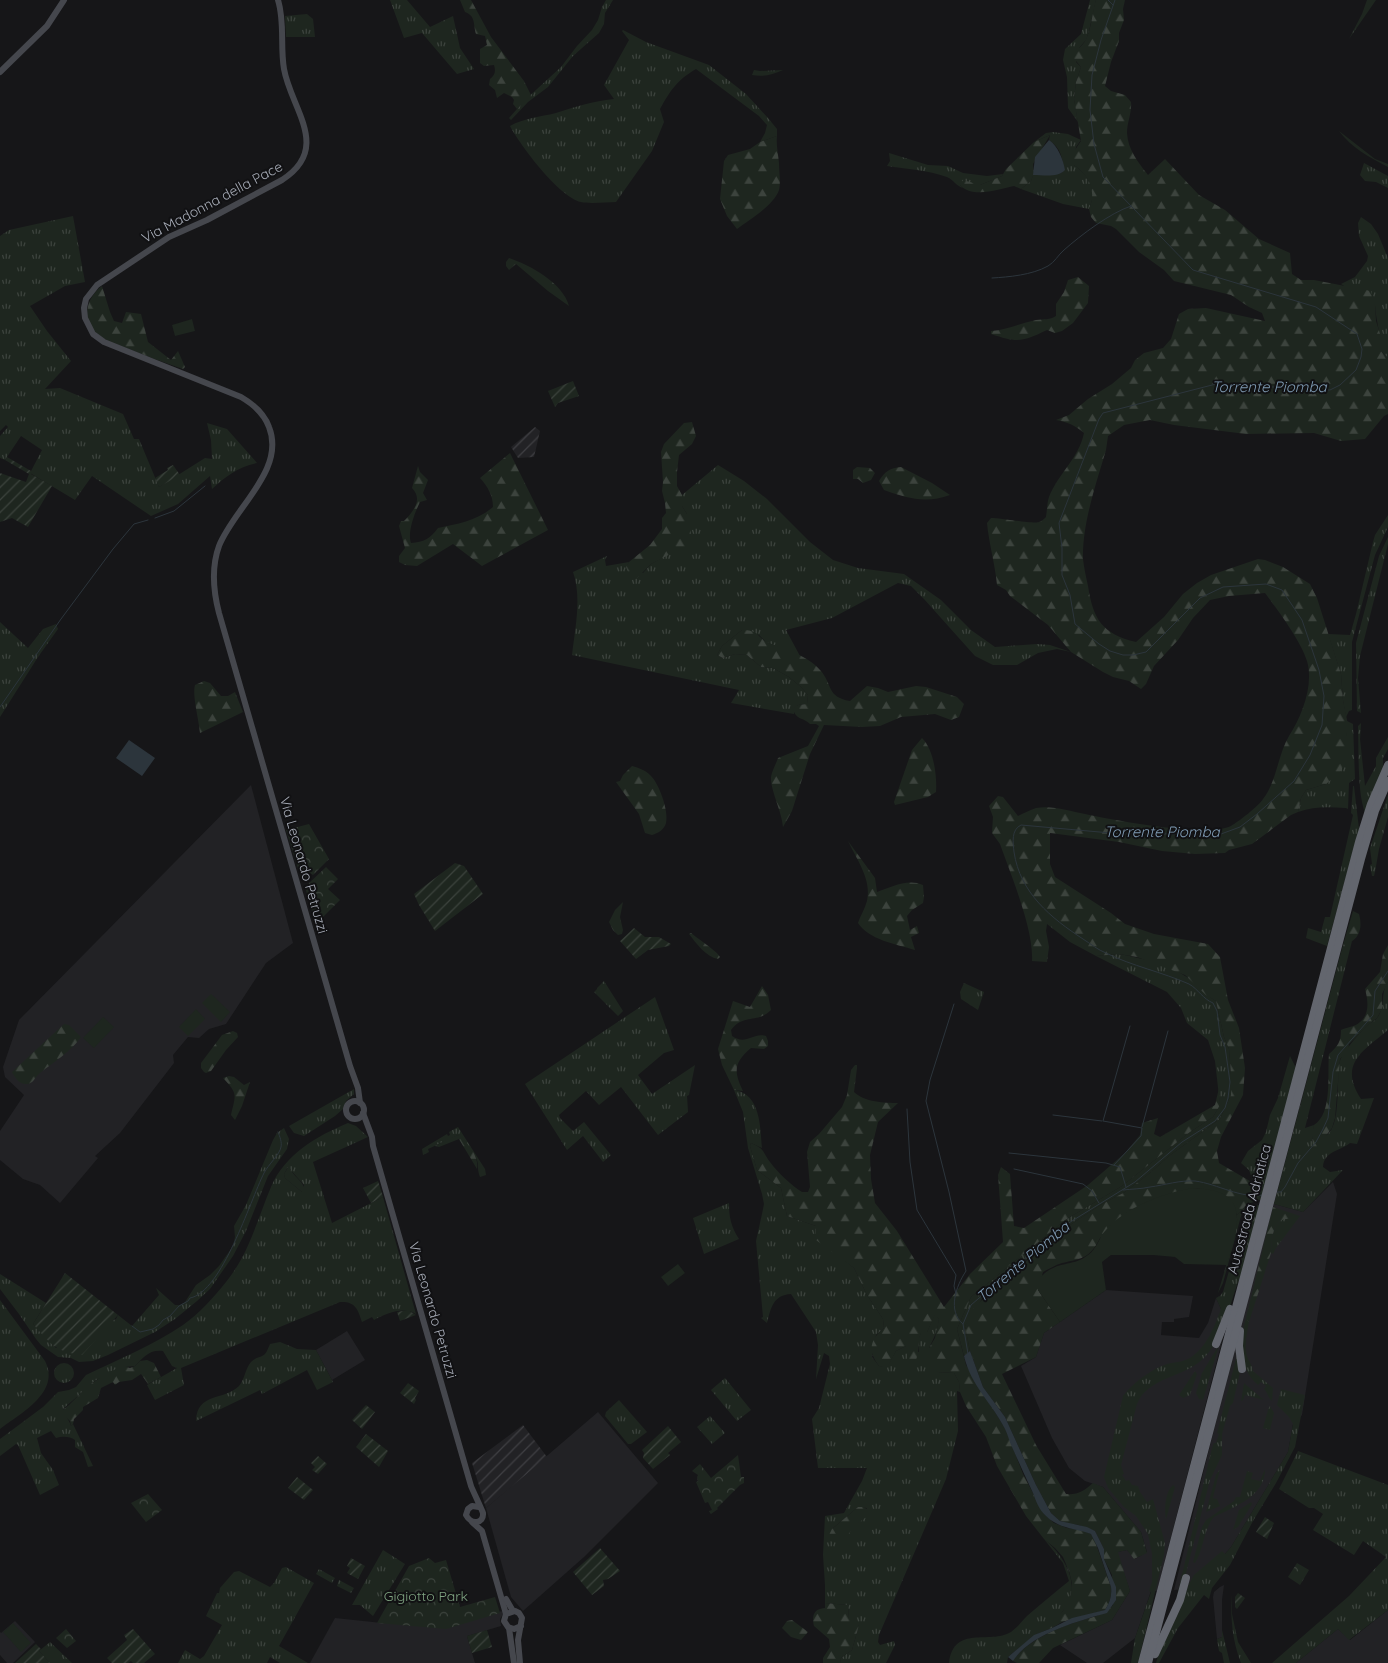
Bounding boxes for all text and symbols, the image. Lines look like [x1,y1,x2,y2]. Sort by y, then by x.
street label: Via Madonna della Pace [138,157,286,247]
water label: Torrente Piomba [1211,377,1328,396]
street label: Via Leonardo Petruzzi [276,795,332,935]
water label: Torrente Piomba [1104,822,1221,841]
street label: Autostrada Adriatica [1223,1142,1275,1276]
water label: Torrente Piomba [972,1217,1074,1306]
street label: Via Leonardo Petruzzi [405,1240,461,1380]
park label: Gigiotto Park [384,1587,468,1605]

